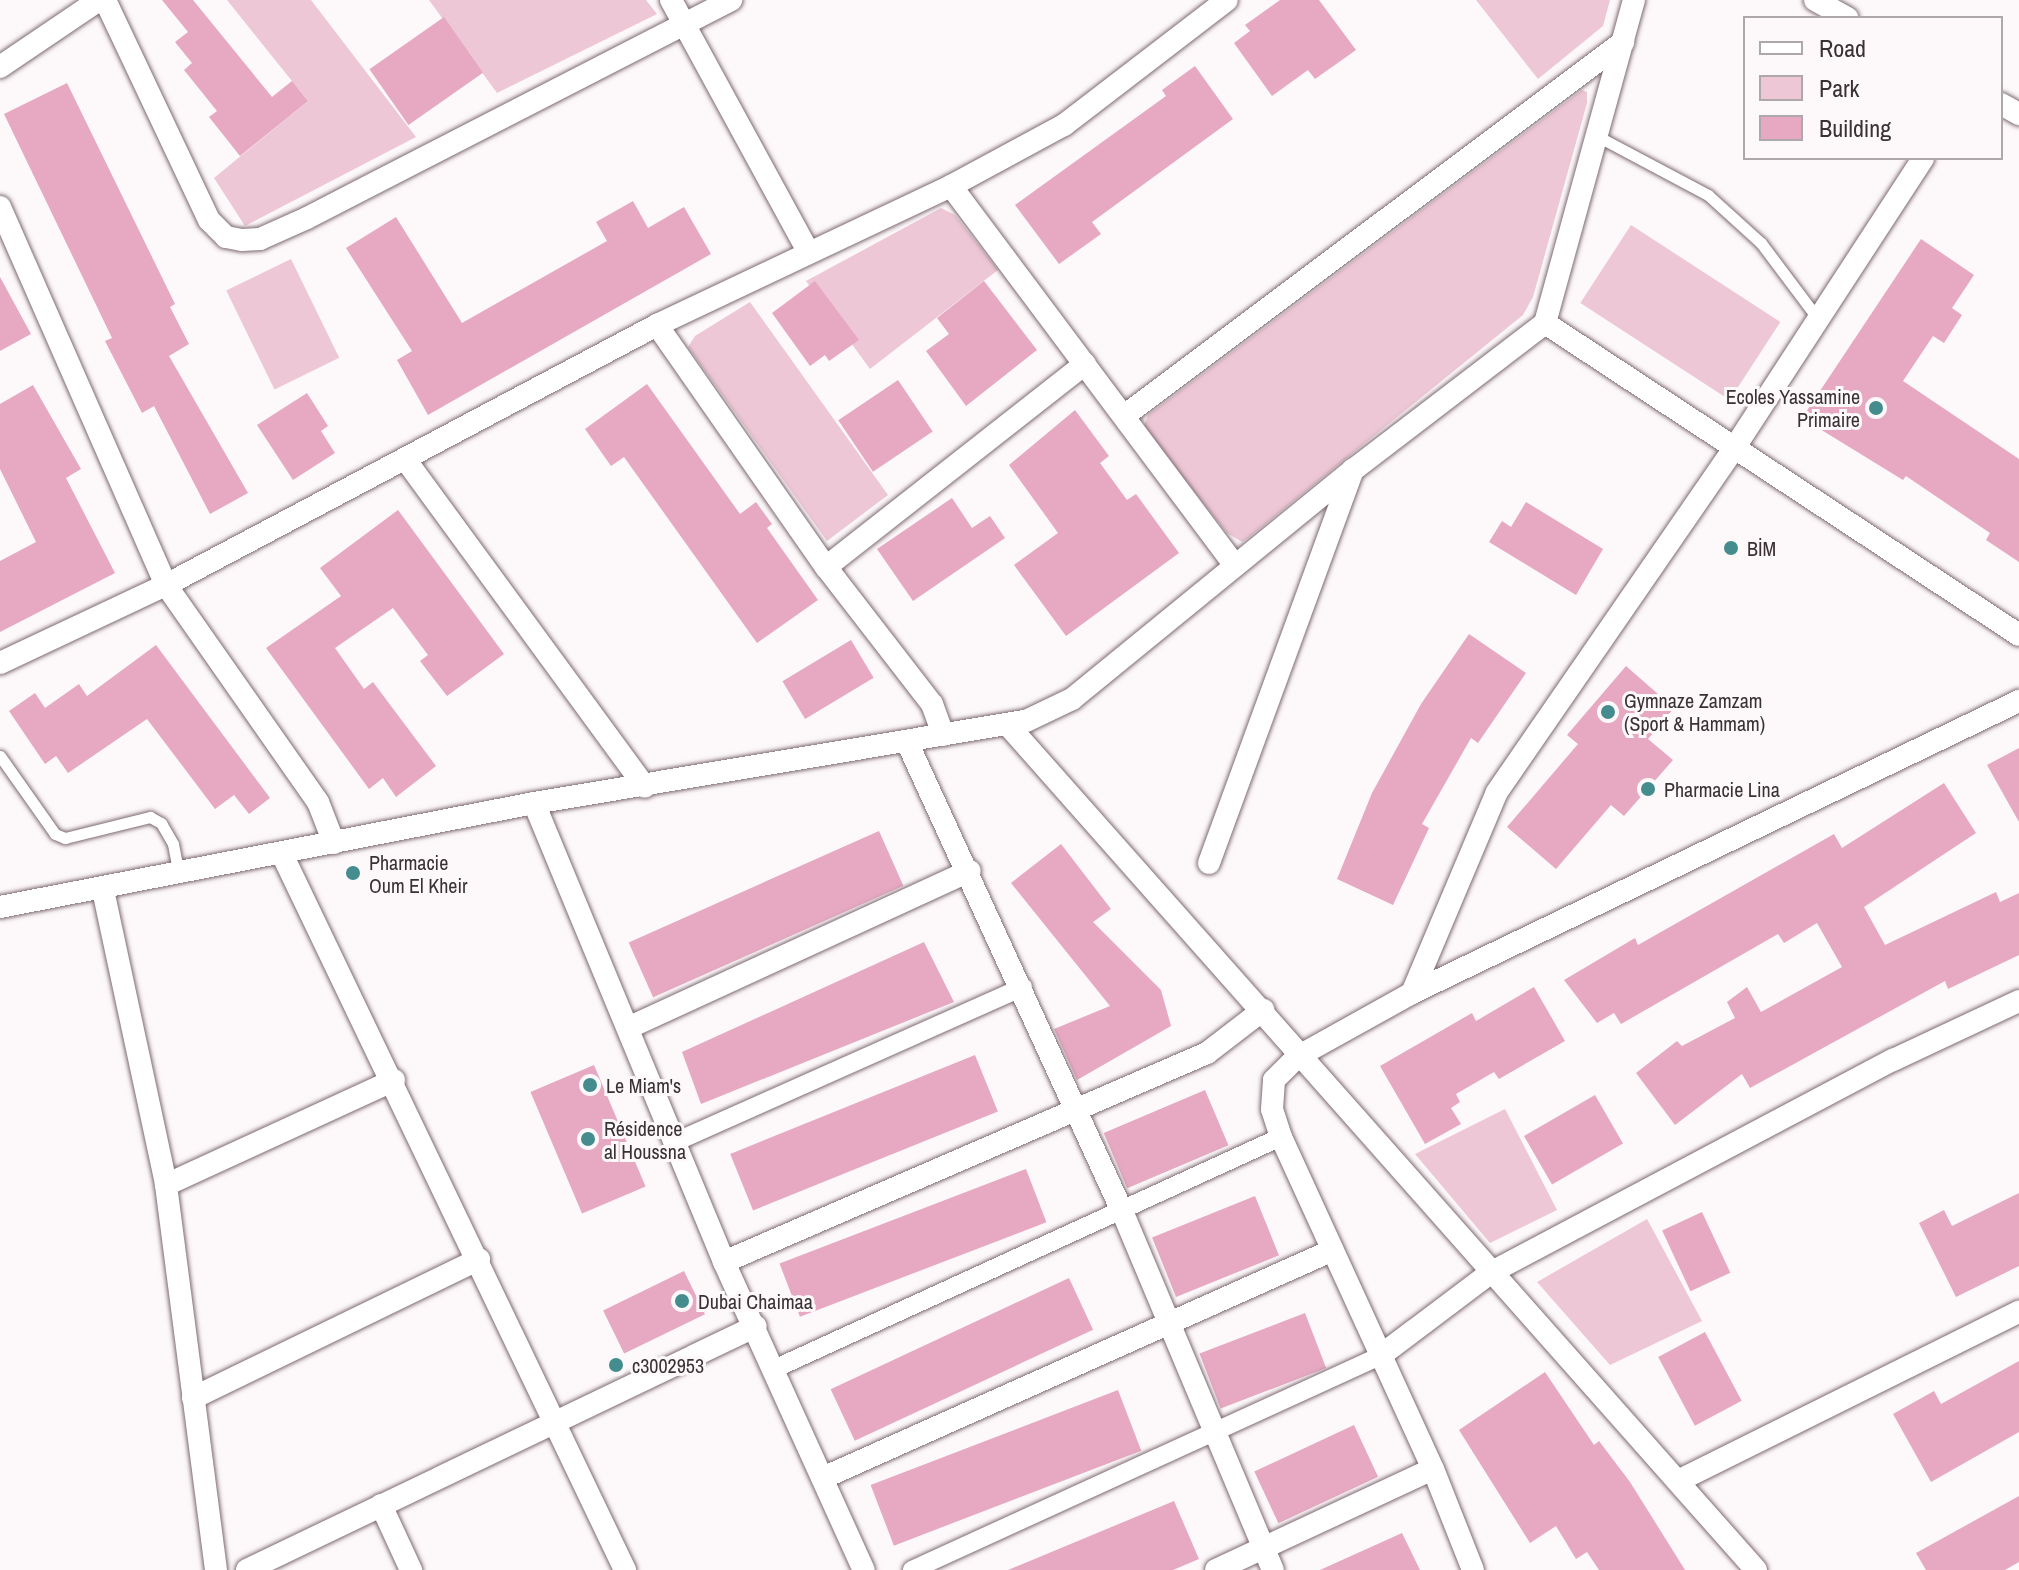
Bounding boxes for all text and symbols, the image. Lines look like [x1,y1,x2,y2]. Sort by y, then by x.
legend [1743,16,2003,160]
text: Road [1819,32,1866,64]
text: Park [1819,72,1859,104]
text: Building [1819,112,1891,144]
place label: Ecoles Yassamine Primaire [1725,384,1860,431]
marker: Ecoles Yassamine Primaire [1867,399,1885,417]
place label: BİM [1747,536,1776,560]
marker: BİM [1722,539,1740,557]
place label: Gymnaze Zamzam (Sport & Hammam) [1624,688,1765,735]
marker: Gymnaze Zamzam (Sport & Hammam) [1599,703,1617,721]
place label: Pharmacie Lina [1664,777,1780,801]
marker: Pharmacie Lina [1639,780,1657,798]
place label: Pharmacie Oum El Kheir [369,850,467,897]
marker: Pharmacie Oum El Kheir [344,864,362,882]
place label: Le Miam's [606,1073,681,1097]
marker: Le Miam's [581,1076,599,1094]
place label: Résidence al Houssna [604,1116,686,1163]
marker: Résidence al Houssna [579,1130,597,1148]
place label: Dubai Chaimaa [698,1289,813,1313]
marker: Dubai Chaimaa [673,1292,691,1310]
place label: c3002953 [632,1353,704,1377]
marker: c3002953 [607,1356,625,1374]

